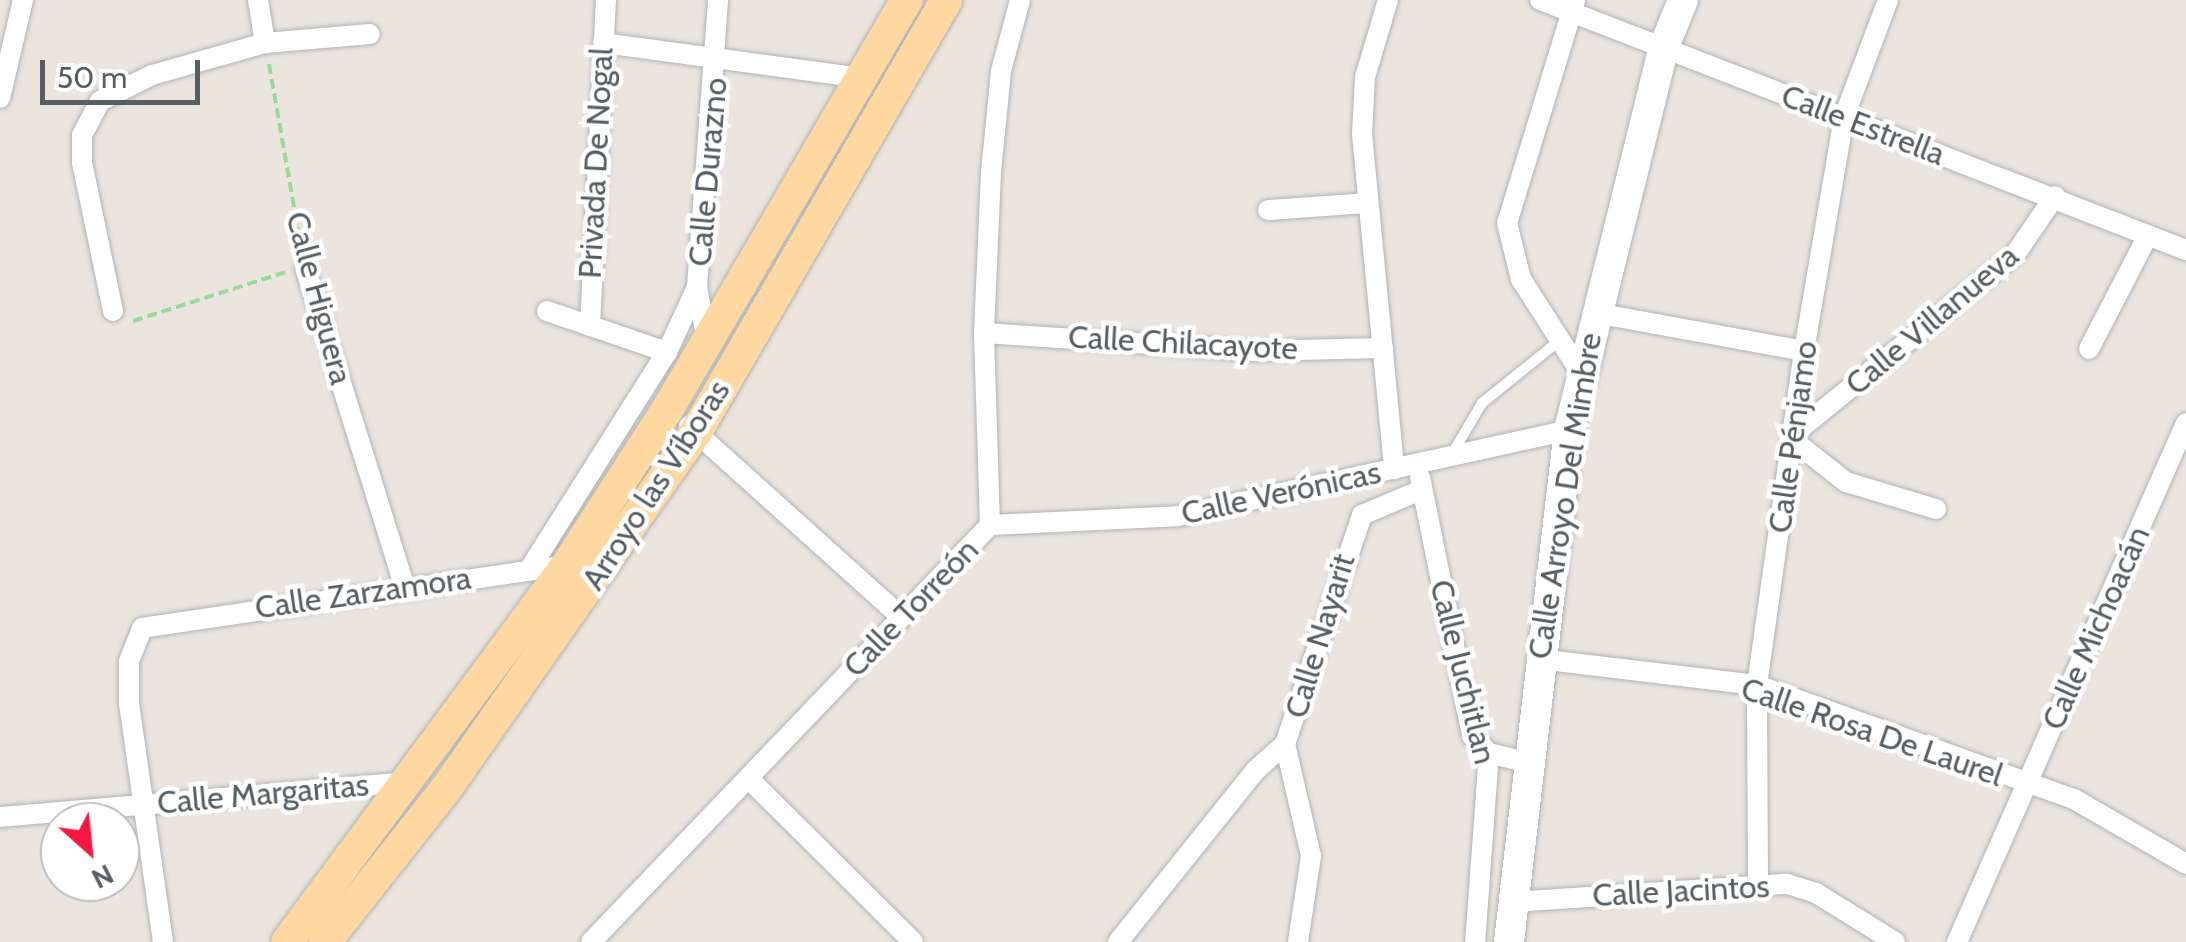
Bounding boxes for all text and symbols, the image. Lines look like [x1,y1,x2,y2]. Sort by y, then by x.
scale bar [45,40,205,102]
street label: Privada De Nogal [571,46,621,280]
text: 50 m [57,59,127,96]
street label: Calle Durazno [681,76,735,268]
street label: Calle Estrella [1776,76,1950,174]
street label: Calle Higuera [278,208,360,388]
street label: Calle Villanueva [1838,237,2026,403]
street label: Calle Chilacayote [1067,318,1299,368]
street label: Calle Arroyo Del Mimbre [1520,330,1610,662]
street label: Calle Pénjamo [1761,338,1825,536]
street label: Arroyo las Víboras [574,373,738,597]
street label: Calle Verónicas [1178,453,1384,533]
street label: Calle Michoacán [2034,520,2158,736]
street label: Calle Torreón [836,531,986,685]
street label: Calle Nayarit [1277,549,1363,723]
street label: Calle Zarzamora [253,559,473,627]
street label: Calle Juchitlan [1422,576,1504,768]
street label: Calle Rosa De Laurel [1736,669,2008,795]
street label: Calle Margaritas [156,766,370,822]
north arrow [40,802,140,902]
text: N [86,857,119,897]
street label: Calle Jacintos [1591,867,1771,915]

